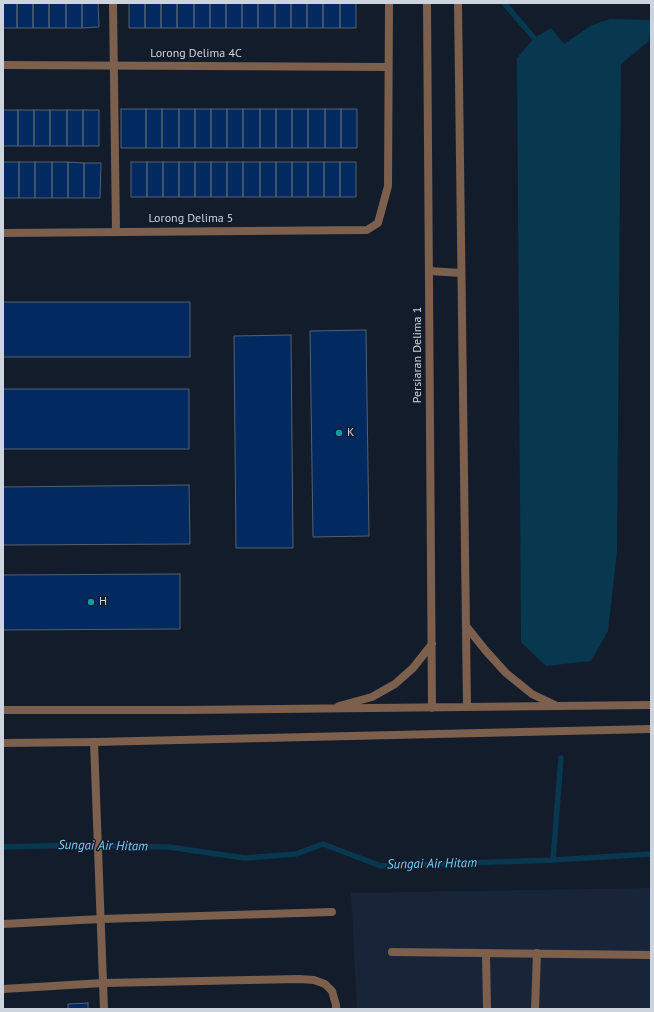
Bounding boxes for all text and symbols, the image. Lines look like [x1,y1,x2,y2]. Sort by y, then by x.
street label: Lorong Delima 4C [150,47,242,61]
street label: Lorong Delima 5 [149,212,233,226]
street label: Persiaran Delima 1 [411,307,425,403]
place label: K [347,426,354,440]
marker: K [334,428,344,438]
place label: H [99,595,107,609]
marker: H [86,597,96,607]
water label: Sungai Air Hitam [58,837,148,855]
water label: Sungai Air Hitam [387,855,477,873]

